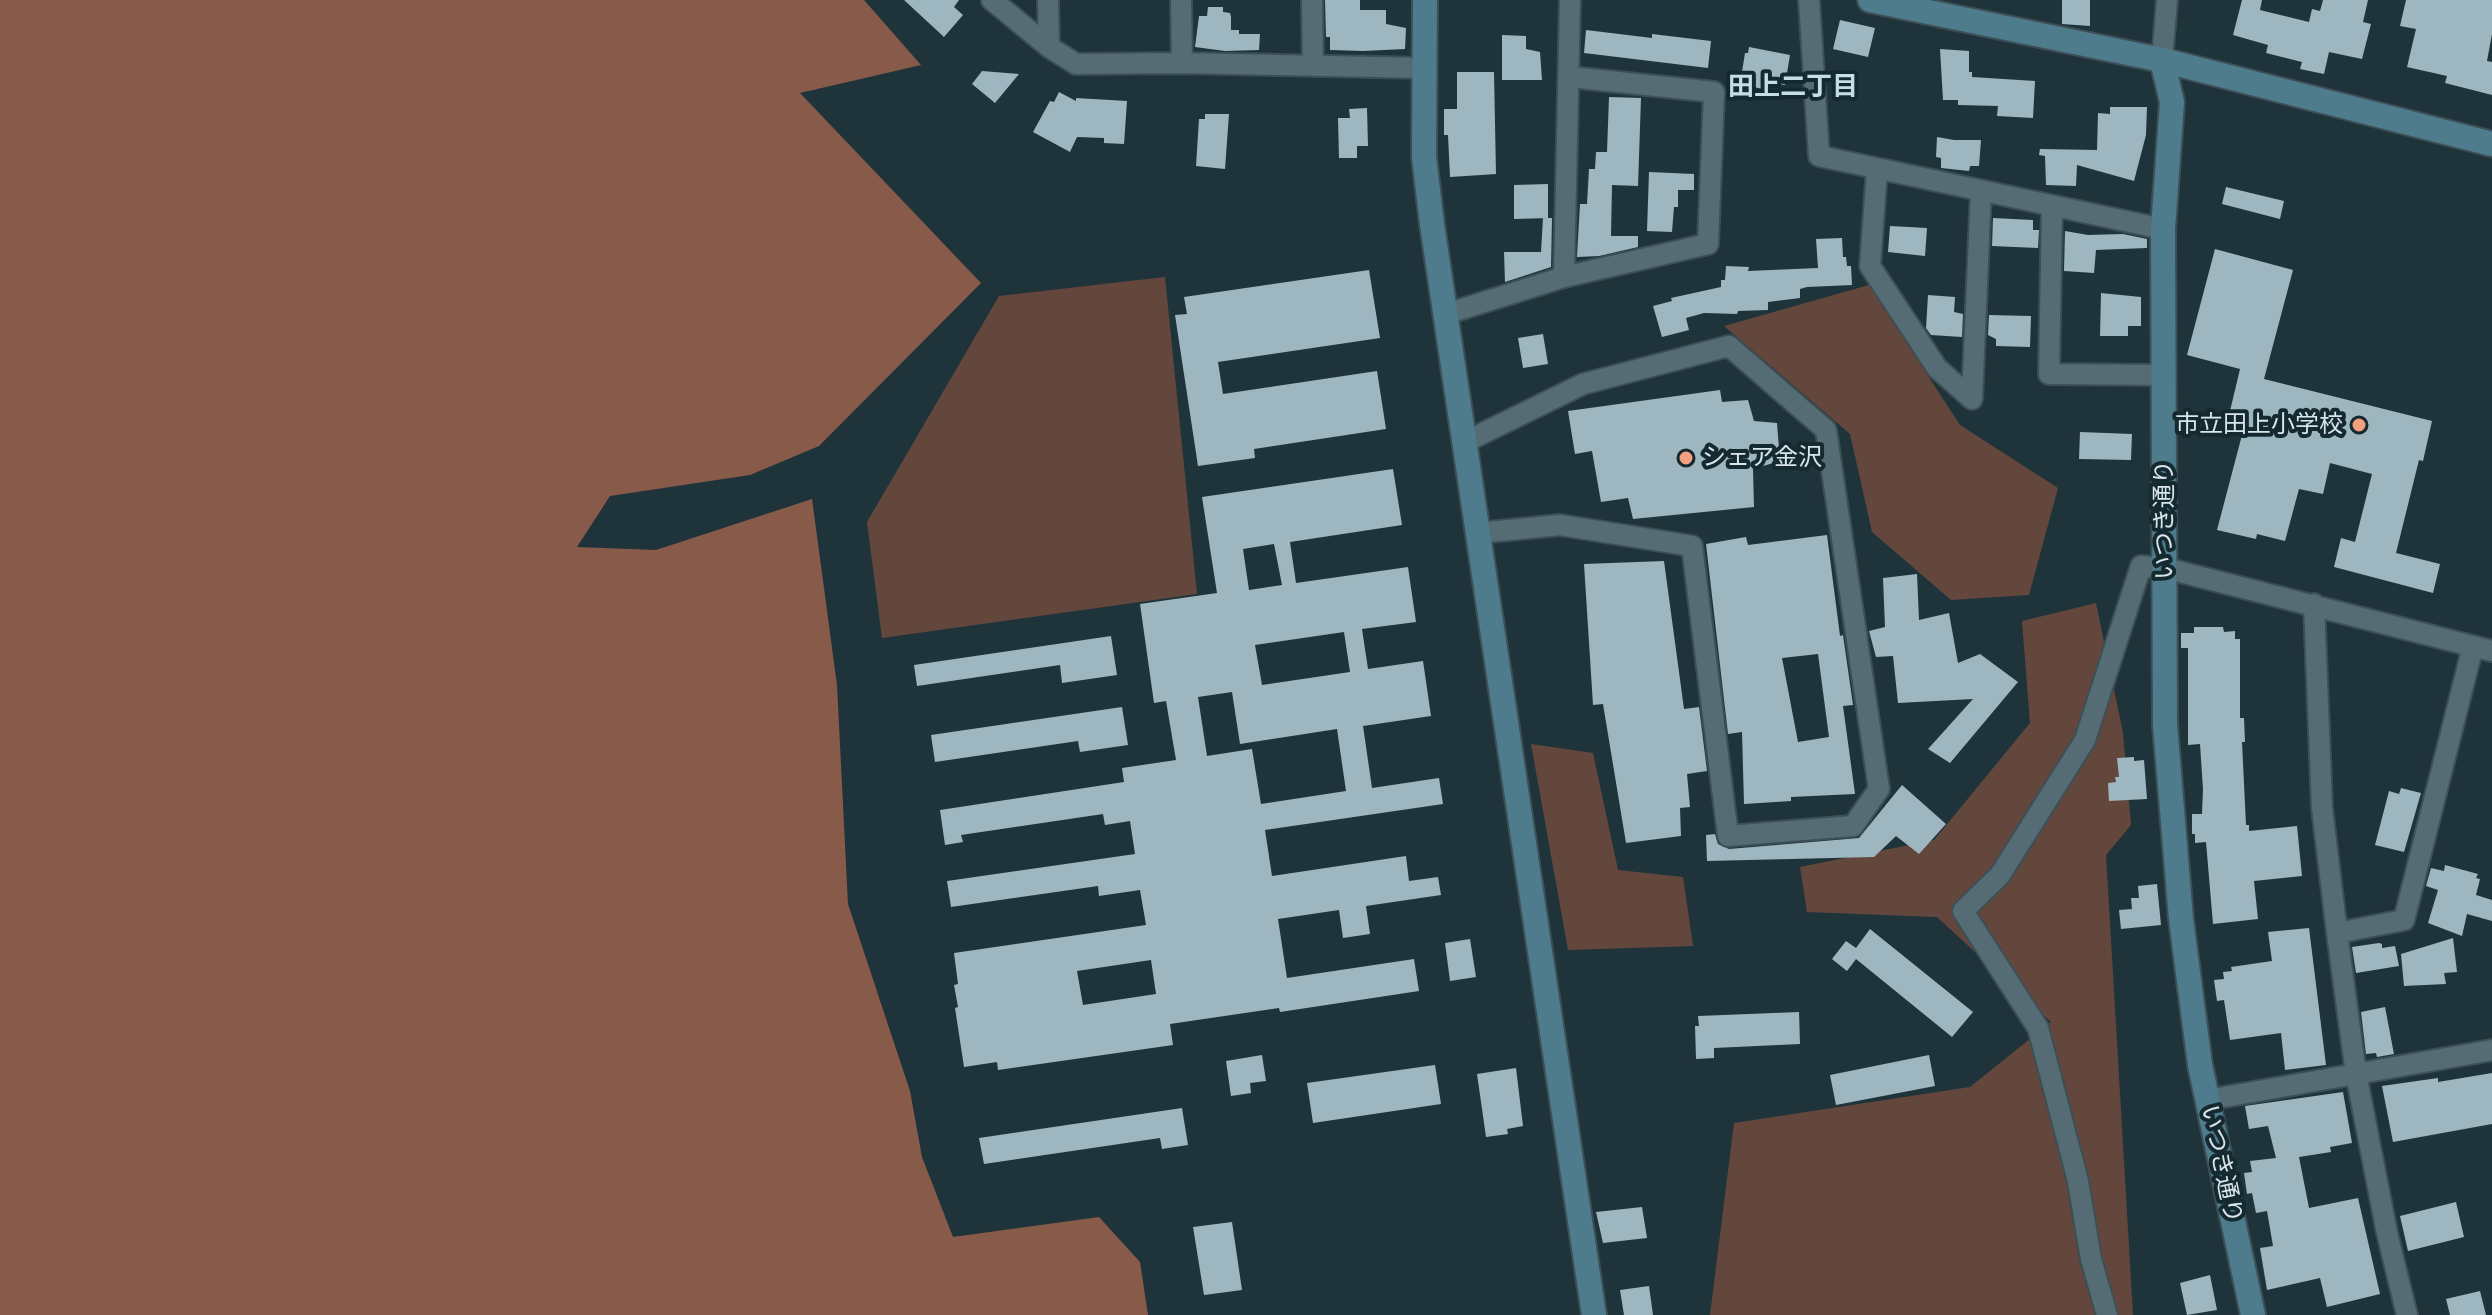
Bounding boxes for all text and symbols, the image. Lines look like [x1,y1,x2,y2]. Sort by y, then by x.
district label: 田上二丁目 [1728,71,1858,103]
place label: 市立田上小学校 [2175,411,2343,439]
marker: 市立田上小学校 [2350,416,2368,434]
place label: シェア金沢 [1702,444,1822,472]
marker: シェア金沢 [1677,449,1695,467]
street label: いつき通り [2151,460,2179,580]
street label: いつき通り [2194,1102,2248,1226]

